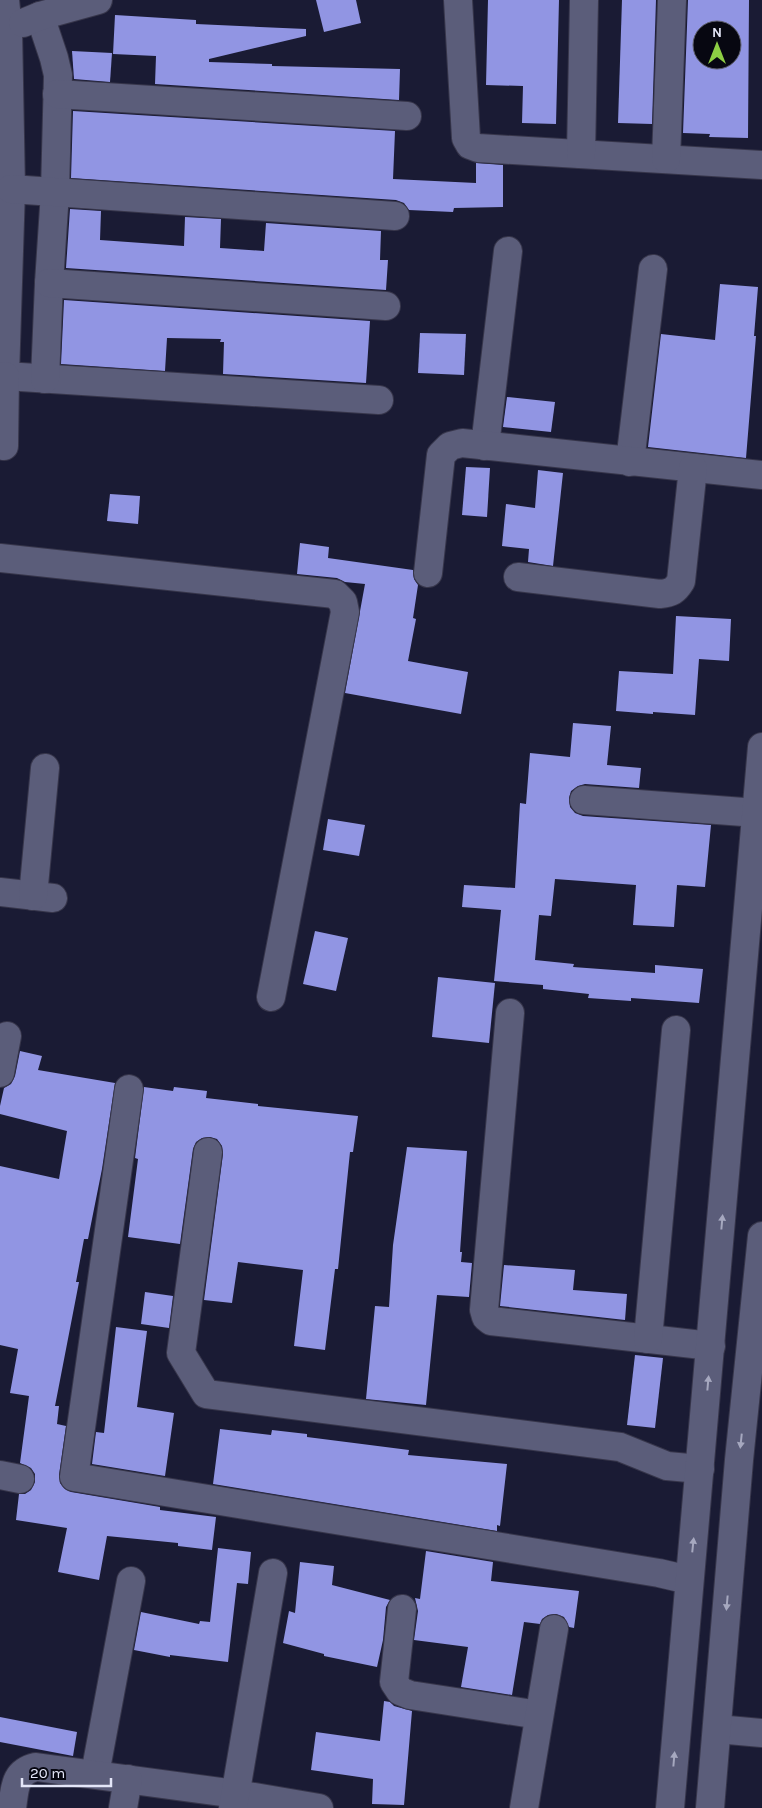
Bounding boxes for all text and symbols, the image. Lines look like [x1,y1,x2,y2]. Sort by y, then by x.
north arrow [692,20,742,70]
text: N [712,24,722,41]
one-way arrow [718,1213,726,1229]
one-way arrow [704,1375,712,1391]
one-way arrow [737,1433,745,1449]
one-way arrow [689,1537,697,1553]
one-way arrow [723,1595,731,1611]
one-way arrow [670,1751,678,1767]
scale bar [22,1756,111,1788]
text: 20 m [30,1764,65,1782]

